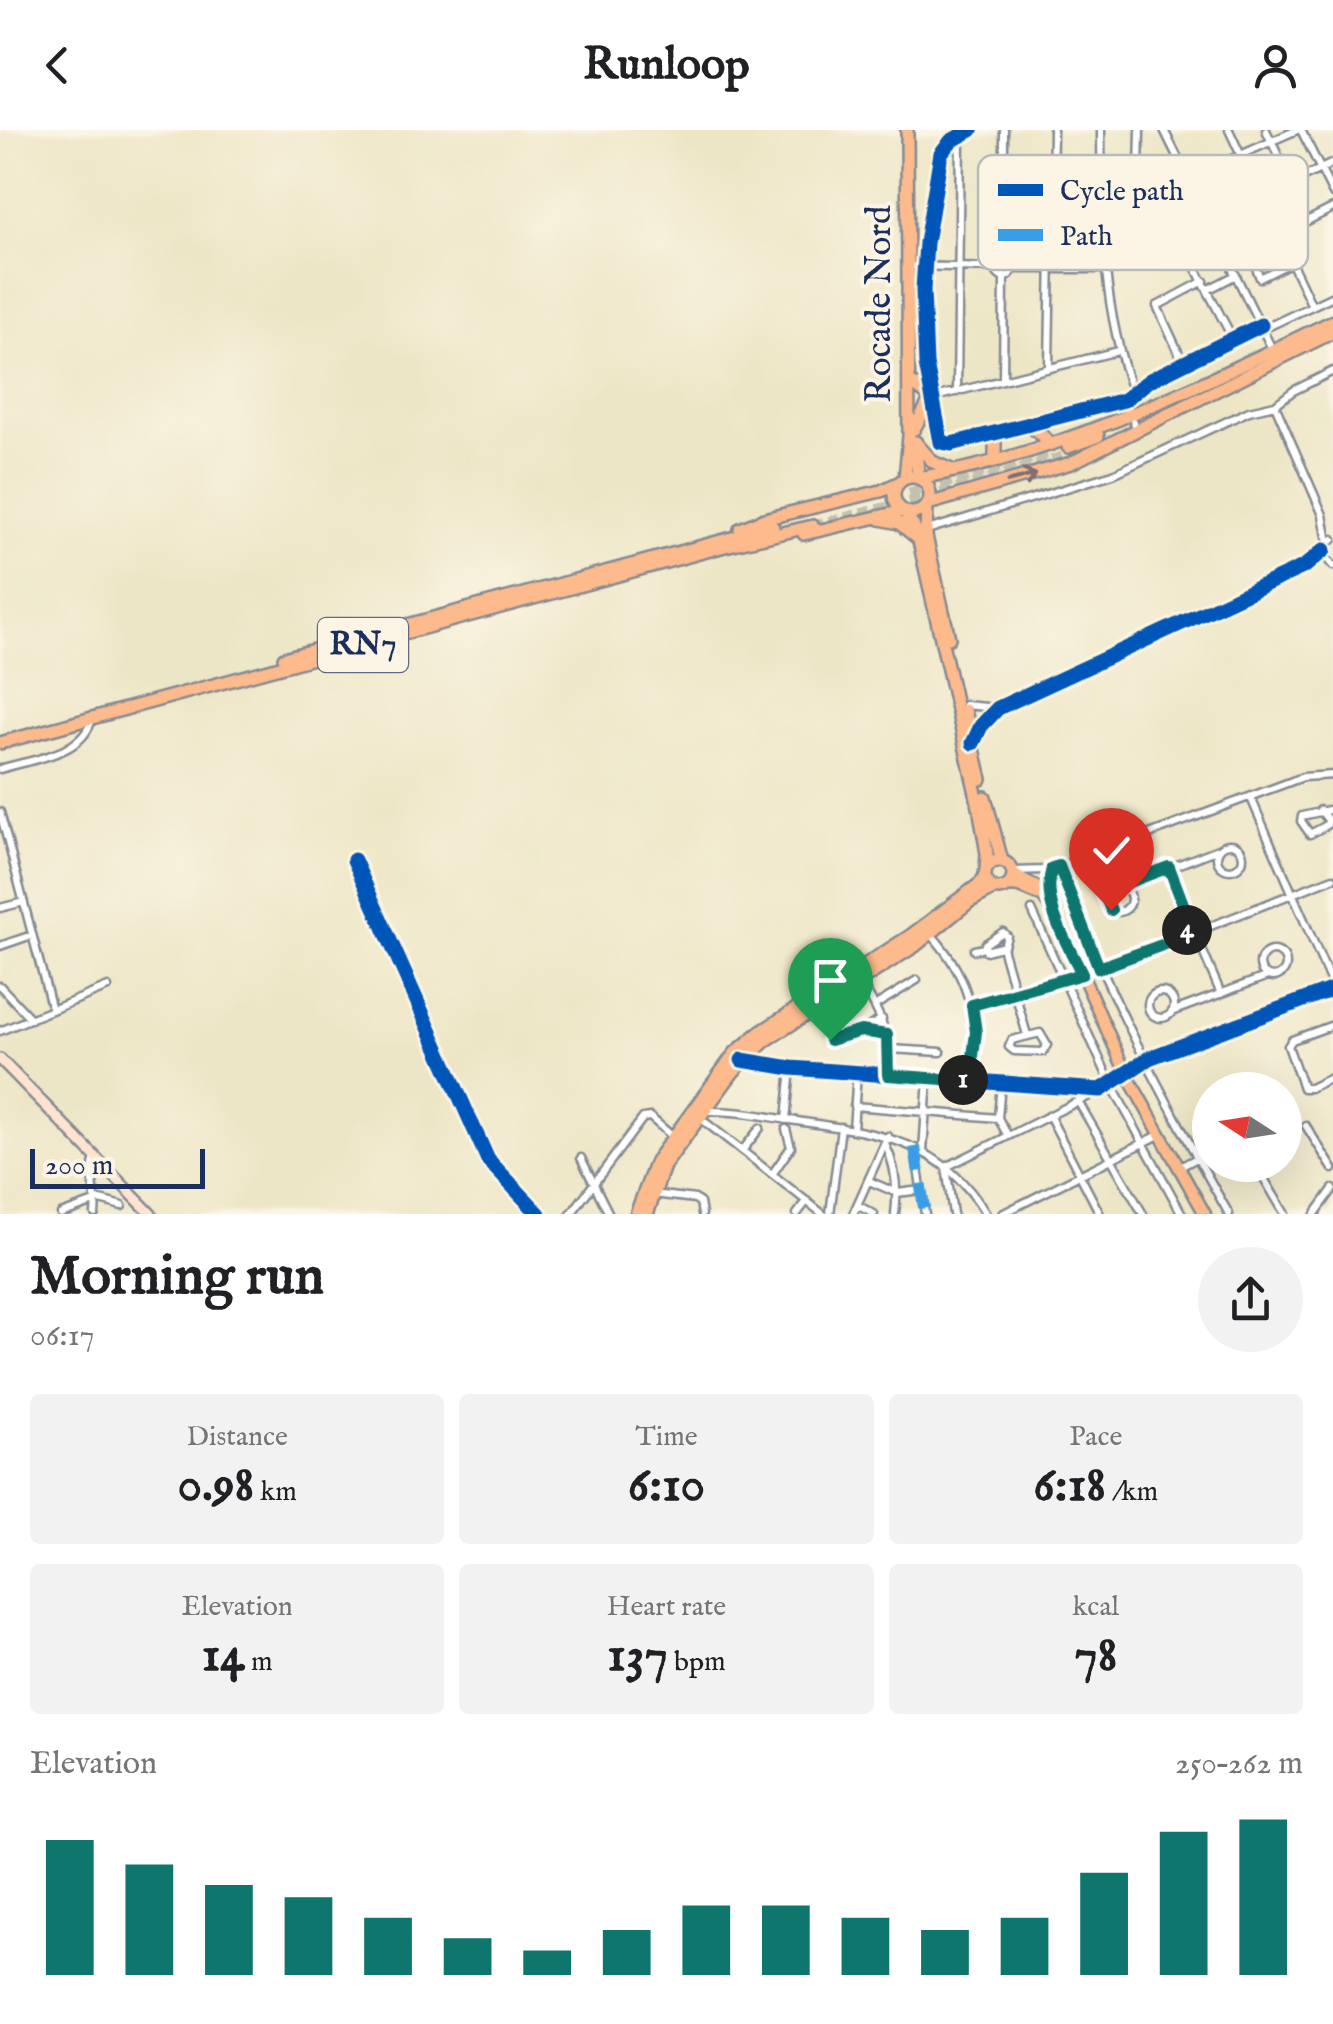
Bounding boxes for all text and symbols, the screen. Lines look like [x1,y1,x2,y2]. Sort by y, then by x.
text: Runloop [583,37,750,94]
icon: back [30,38,85,93]
icon: person [1248,38,1303,93]
legend [978,155,1308,270]
text: Cycle path [1060,175,1184,210]
street label: Rocade Nord [858,205,903,403]
text: Path [1060,220,1113,255]
one-way arrow [1006,468,1037,487]
road number: RN7 [318,618,408,672]
pin [1069,808,1154,911]
icon: check [1084,823,1139,878]
pin: 4 [1162,905,1212,955]
text: 4 [1180,912,1194,947]
pin [788,938,873,1041]
icon: arrive [803,953,858,1008]
pin: 1 [938,1055,988,1105]
text: 1 [958,1062,968,1097]
north arrow [1192,1072,1302,1182]
map controls [1192,1072,1302,1182]
scale bar [30,1144,205,1188]
text: 200 m [45,1149,113,1184]
text: Morning run [30,1243,324,1313]
button: share [1198,1247,1303,1352]
text: 06:17 [30,1316,95,1357]
text: Distance [187,1420,288,1455]
text: Time [635,1420,698,1455]
text: Pace [1069,1420,1122,1455]
text: 0.98 [177,1455,254,1518]
text: 6:10 [628,1455,705,1518]
text: 6:18 [1033,1455,1106,1518]
text: km [254,1475,297,1510]
text: /km [1106,1475,1158,1510]
text: Elevation [182,1590,293,1625]
text: Heart rate [607,1590,726,1625]
text: kcal [1072,1590,1119,1625]
text: 14 [202,1625,245,1688]
text: 137 [607,1625,668,1688]
text: 78 [1074,1625,1117,1688]
text: m [245,1645,273,1680]
text: bpm [668,1645,726,1680]
text: Elevation [30,1744,157,1785]
text: 250–262 m [1175,1744,1303,1785]

